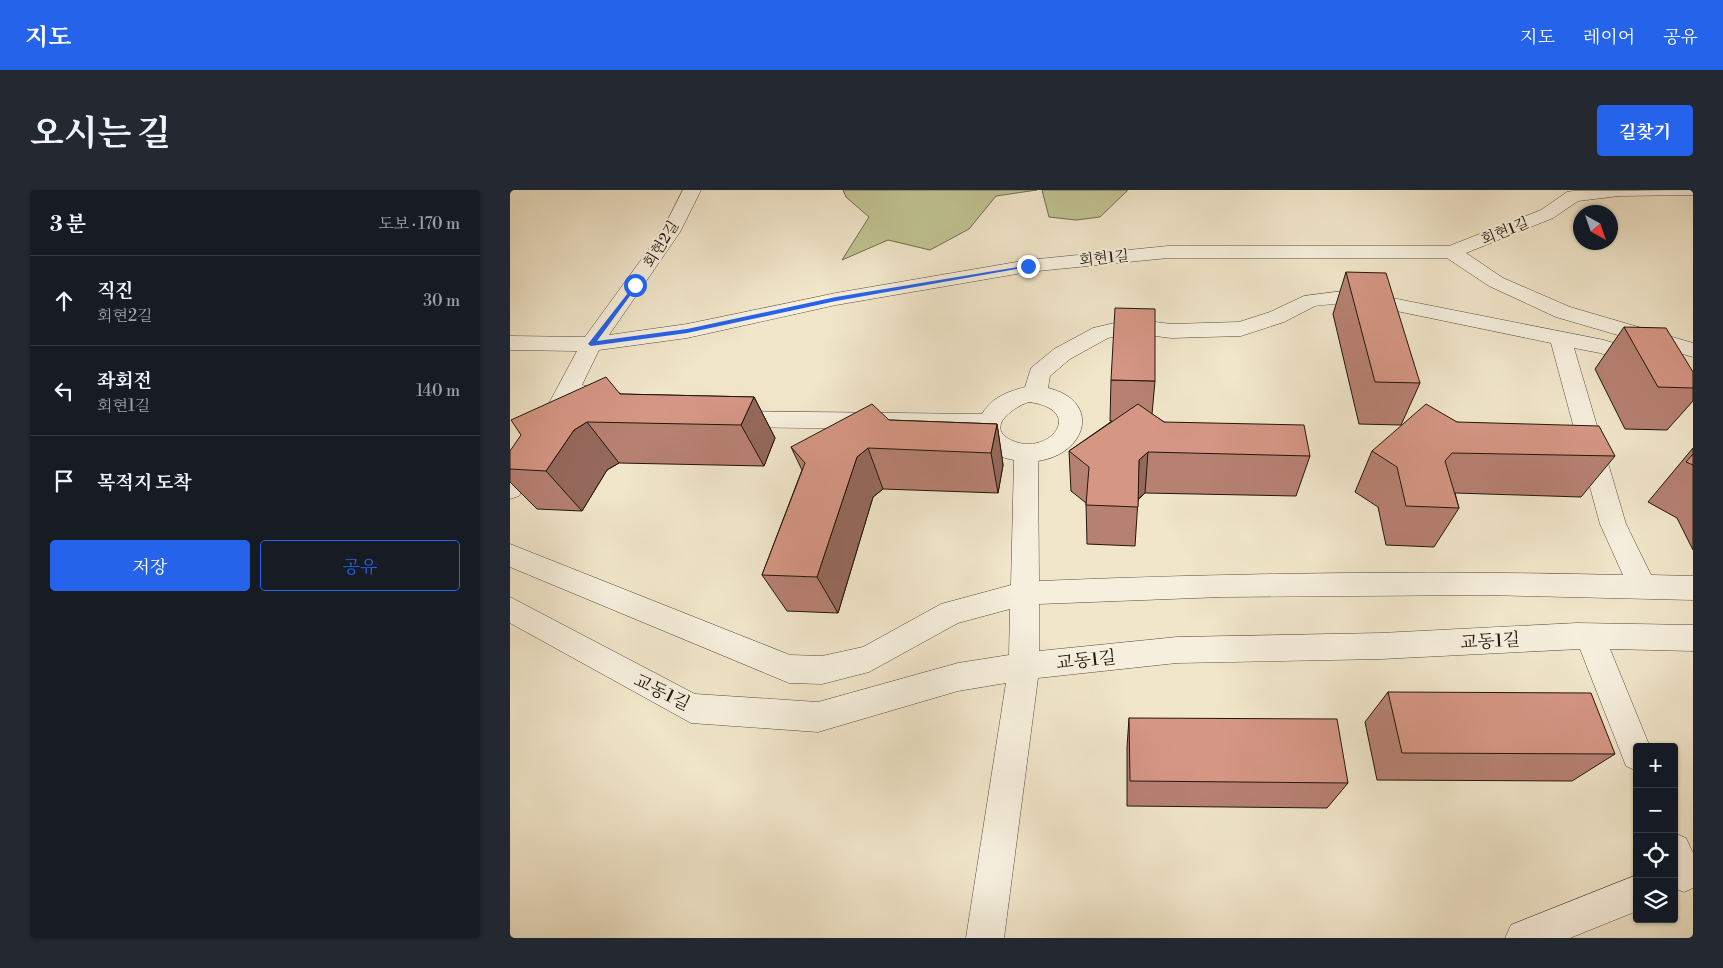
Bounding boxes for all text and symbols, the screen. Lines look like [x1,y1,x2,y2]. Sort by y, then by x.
text: 지도 [25,23,71,53]
text: 지도 [1520,26,1555,49]
text: 레이어 [1583,26,1635,49]
text: 공유 [1663,26,1698,49]
button: 길찾기 [1597,105,1693,156]
text: 오시는 길 [30,113,171,156]
north arrow [1573,205,1618,250]
text: 3 분 [50,212,86,238]
street label: 회현1길 [1478,213,1532,250]
text: 도보 · 170 m [378,214,460,234]
street label: 회현2길 [640,217,683,271]
street label: 회현1길 [1078,246,1130,271]
route end [1017,255,1040,278]
route start [624,274,647,297]
text: 직진 [97,279,134,303]
icon: ahead [50,287,78,315]
text: 30 m [423,291,460,311]
text: 회현2길 [97,306,153,326]
text: 좌회전 [97,369,152,393]
icon: left [50,377,78,405]
text: 140 m [416,381,460,401]
text: 회현1길 [97,396,150,416]
icon: arrive [50,467,78,495]
text: 목적지 도착 [97,471,192,495]
button: 저장 [50,540,250,591]
button: 공유 [260,540,460,591]
street label: 교동1길 [1460,628,1521,655]
street label: 교동1길 [1055,646,1117,675]
street label: 교동1길 [630,669,694,716]
map controls [1633,743,1678,923]
button: + [1633,743,1678,788]
button: − [1633,788,1678,833]
button: locate [1633,833,1678,878]
button: layers [1633,878,1678,923]

